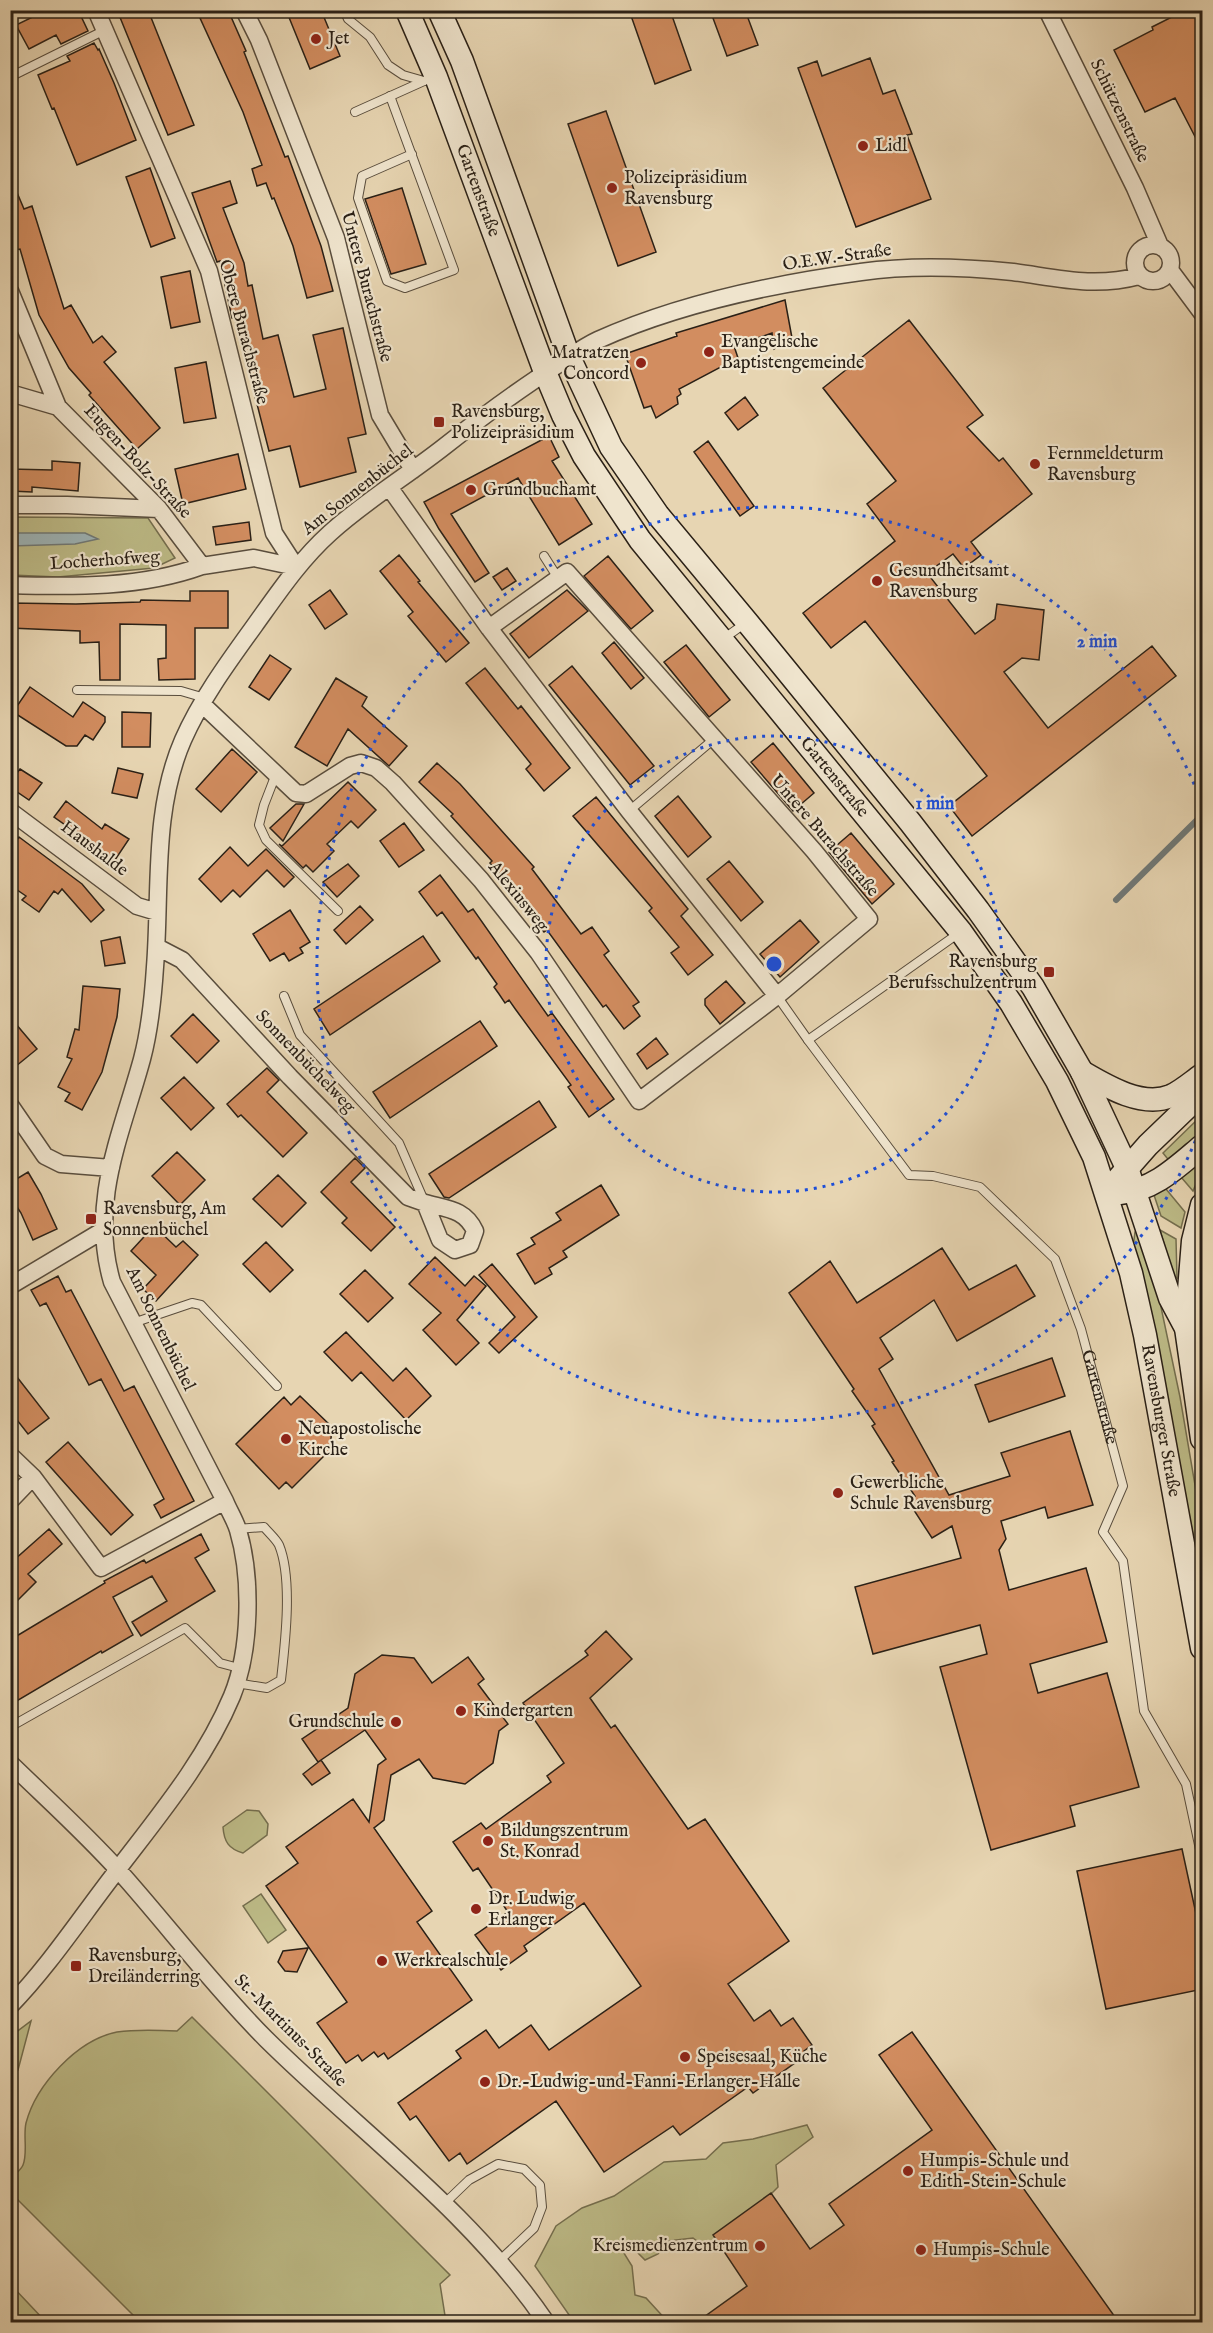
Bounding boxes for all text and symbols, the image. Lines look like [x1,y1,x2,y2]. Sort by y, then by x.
place label: Jet [326,28,349,51]
marker: Jet [309,32,323,46]
street label: Schützenstraße [1084,55,1154,167]
place label: Lidl [875,135,907,158]
marker: Lidl [856,139,870,153]
street label: Gartenstraße [450,141,506,240]
place label: Polizeipräsidium Ravensburg [624,167,748,211]
marker: Polizeipräsidium Ravensburg [605,181,619,195]
street label: Untere Burachstraße [335,209,397,365]
street label: O.E.W.-Straße [781,239,893,277]
street label: Obere Burachstraße [213,257,273,407]
place label: Evangelische Baptistengemeinde [721,331,864,375]
place label: Matratzen Concord [551,342,629,386]
marker: Evangelische Baptistengemeinde [702,345,716,359]
marker: Matratzen Concord [634,356,648,370]
street label: Eugen-Bolz-Straße [78,400,196,524]
place label: Ravensburg, Polizeipräsidium [451,401,575,445]
marker: Ravensburg, Polizeipräsidium [432,415,446,429]
street label: Am Sonnenbüchel [297,439,418,541]
place label: Fernmeldeturm Ravensburg [1047,443,1164,487]
marker: Fernmeldeturm Ravensburg [1028,457,1042,471]
place label: Grundbuchamt [483,479,596,502]
marker: Grundbuchamt [464,483,478,497]
street label: Locherhofweg [49,546,161,576]
place label: Gesundheitsamt Ravensburg [889,560,1009,604]
marker: Gesundheitsamt Ravensburg [870,574,884,588]
text: 2 min [1077,631,1118,654]
street label: Gartenstraße [795,733,874,822]
street label: Untere Burachstraße [764,770,884,902]
text: 1 min [916,793,955,816]
street label: Haushalde [56,816,132,882]
street label: Alexiusweg [482,856,554,937]
place label: Ravensburg Berufsschulzentrum [888,951,1037,995]
centre of rings [764,954,784,974]
marker: Ravensburg Berufsschulzentrum [1042,965,1056,979]
street label: Sonnenbüchelweg [250,1006,360,1119]
place label: Ravensburg, Am Sonnenbüchel [103,1198,226,1242]
marker: Ravensburg, Am Sonnenbüchel [84,1212,98,1226]
street label: Am Sonnenbüchel [120,1262,200,1395]
street label: Ravensburger Straße [1135,1342,1186,1499]
street label: Gartenstraße [1076,1347,1123,1447]
place label: Neuapostolische Kirche [298,1418,422,1462]
marker: Neuapostolische Kirche [279,1432,293,1446]
place label: Gewerbliche Schule Ravensburg [850,1472,992,1516]
marker: Gewerbliche Schule Ravensburg [831,1486,845,1500]
place label: Kindergarten [473,1700,573,1723]
marker: Kindergarten [454,1704,468,1718]
place label: Grundschule [289,1711,384,1734]
marker: Grundschule [389,1715,403,1729]
place label: Bildungszentrum St. Konrad [500,1820,628,1864]
marker: Bildungszentrum St. Konrad [481,1834,495,1848]
place label: Dr. Ludwig Erlanger [488,1888,575,1932]
marker: Dr. Ludwig Erlanger [469,1902,483,1916]
place label: Ravensburg, Dreiländerring [88,1945,200,1989]
place label: Werkrealschule [394,1950,508,1973]
marker: Werkrealschule [375,1954,389,1968]
marker: Ravensburg, Dreiländerring [69,1959,83,1973]
street label: St.-Martinus-Straße [229,1970,351,2092]
place label: Speisesaal, Küche [697,2046,827,2069]
marker: Speisesaal, Küche [678,2050,692,2064]
place label: Dr.-Ludwig-und-Fanni-Erlanger-Halle [497,2071,800,2094]
marker: Dr.-Ludwig-und-Fanni-Erlanger-Halle [478,2075,492,2089]
place label: Humpis-Schule und Edith-Stein-Schule [920,2150,1069,2194]
marker: Humpis-Schule und Edith-Stein-Schule [901,2164,915,2178]
place label: Kreismedienzentrum [593,2235,748,2258]
marker: Kreismedienzentrum [753,2239,767,2253]
place label: Humpis-Schule [933,2239,1050,2262]
marker: Humpis-Schule [914,2243,928,2257]

